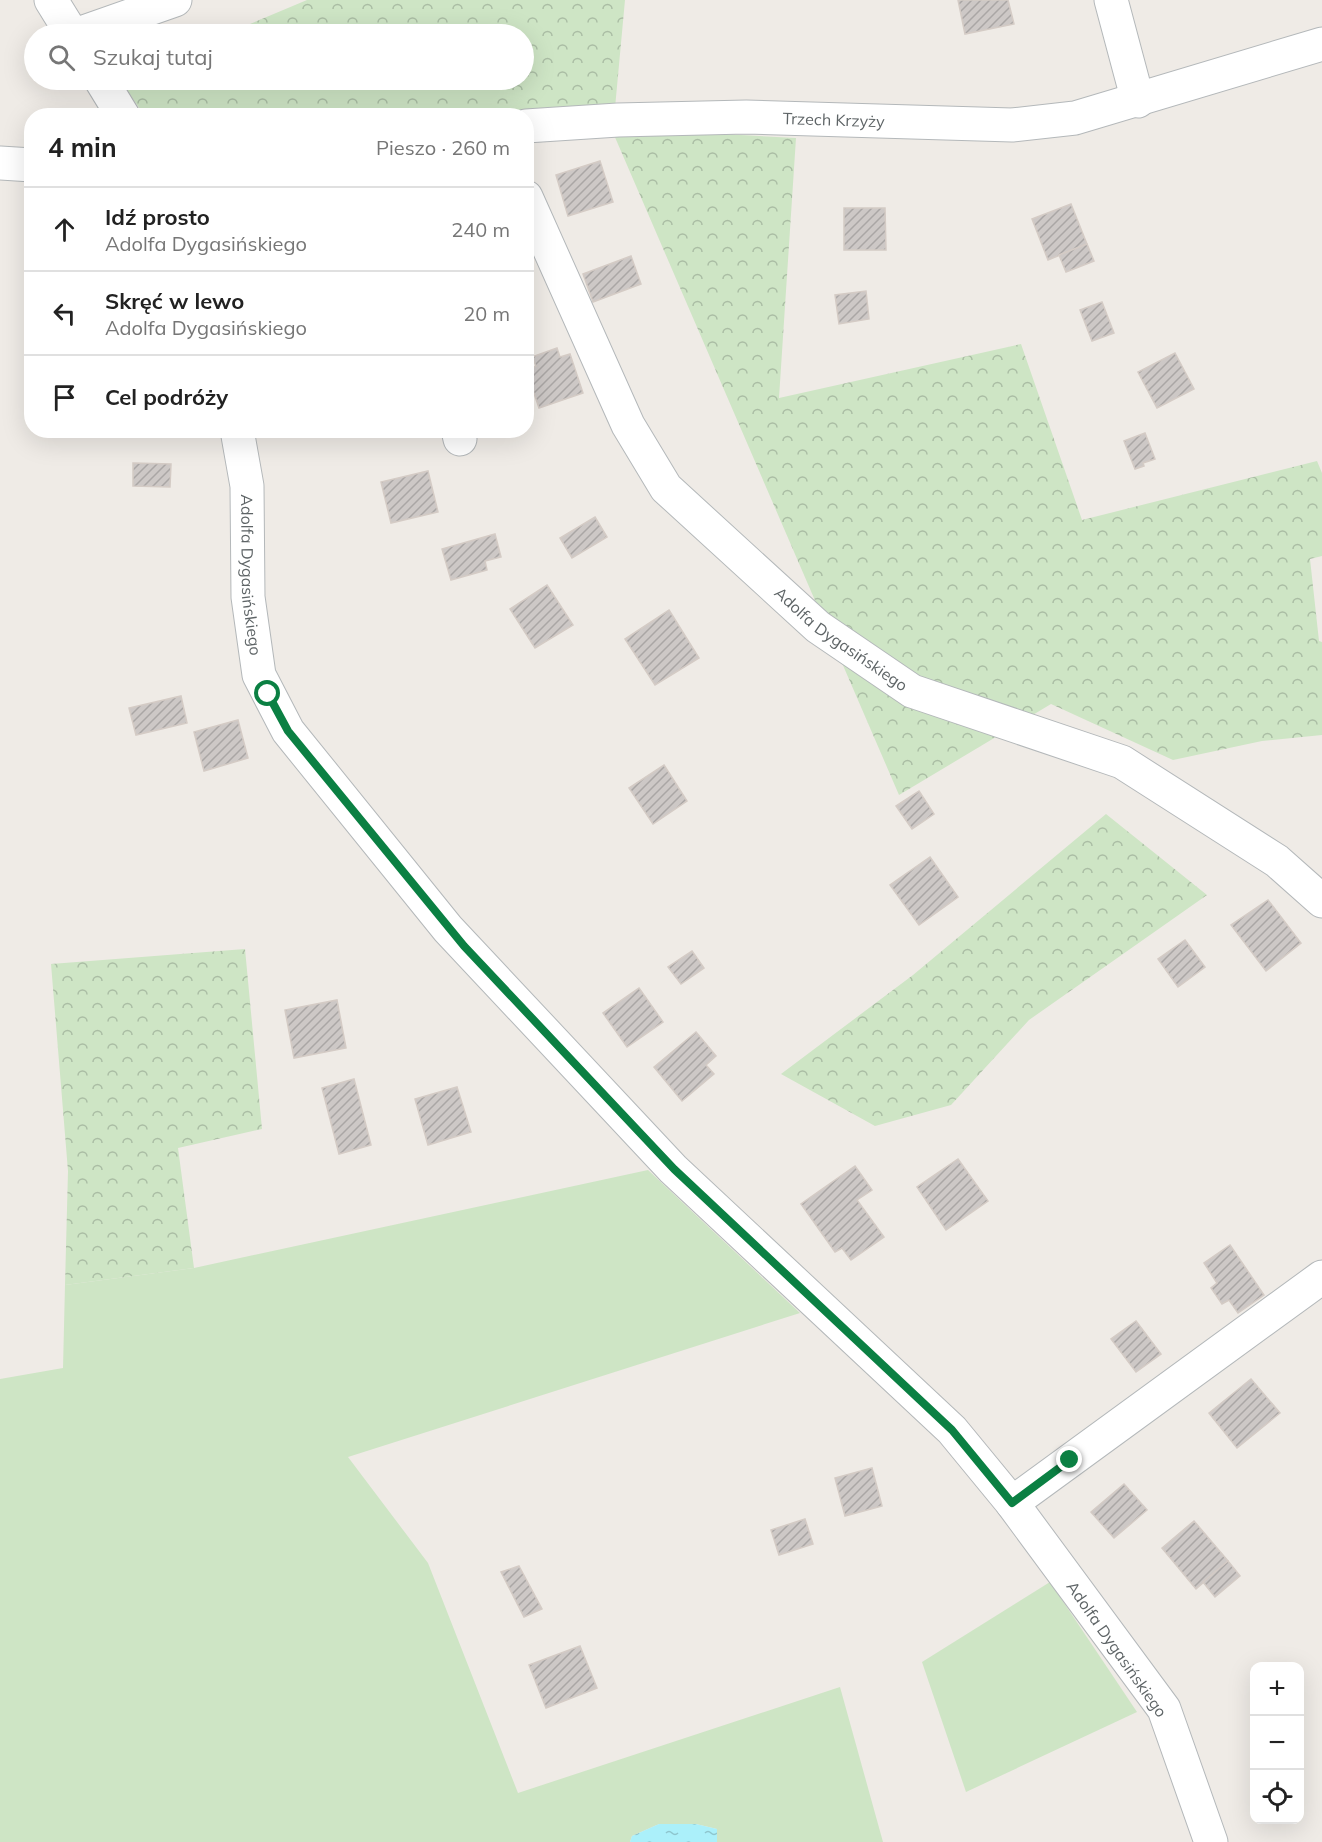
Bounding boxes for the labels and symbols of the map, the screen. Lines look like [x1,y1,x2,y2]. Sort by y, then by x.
street label: Trzech Krzyży [782,108,885,131]
street label: Adolfa Dygasińskiego [237,494,266,657]
street label: Adolfa Dygasińskiego [771,582,912,695]
route start [254,680,280,706]
route end [1056,1446,1082,1472]
street label: Adolfa Dygasińskiego [1062,1577,1172,1721]

